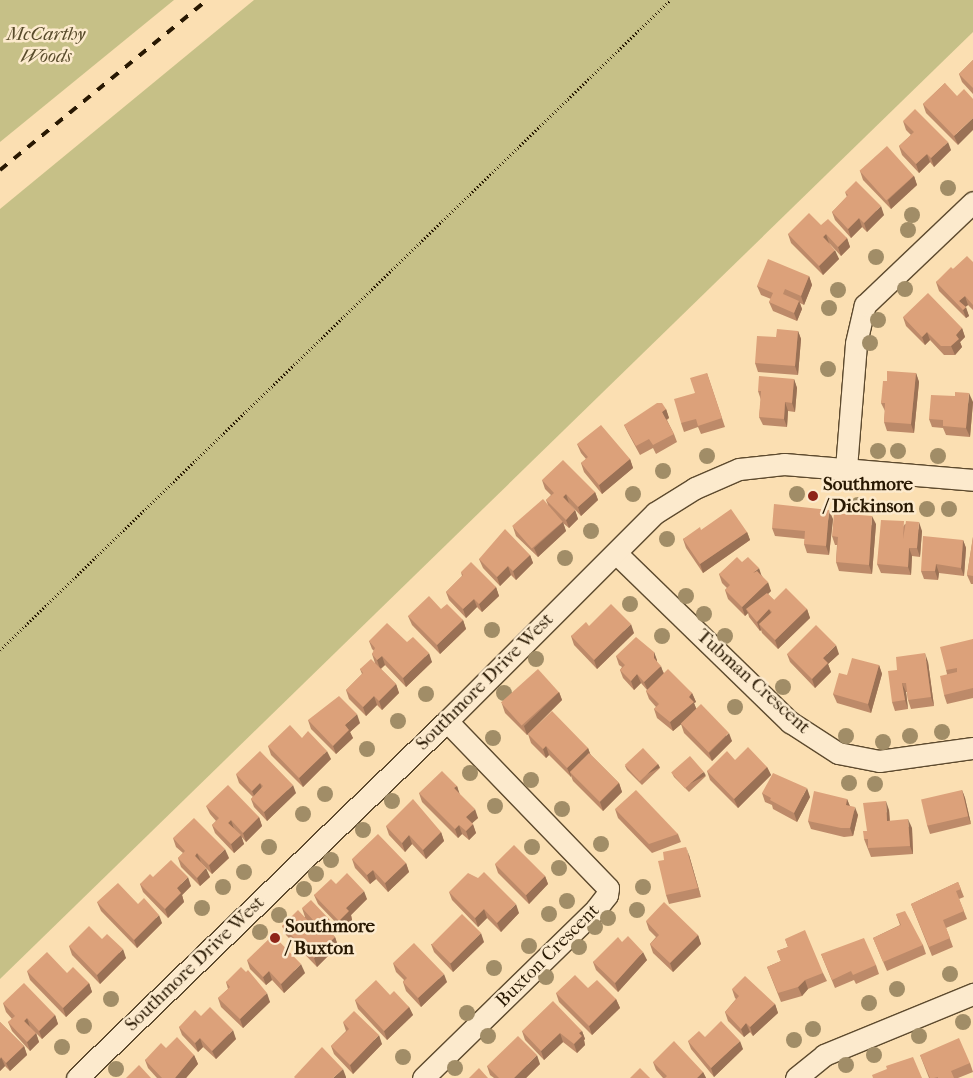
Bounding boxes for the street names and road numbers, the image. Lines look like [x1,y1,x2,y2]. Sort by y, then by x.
street label: Southmore Drive West [411,608,559,756]
street label: Tubman Crescent [691,625,815,739]
street label: Southmore Drive West [120,891,270,1037]
street label: Buxton Crescent [492,900,604,1012]

